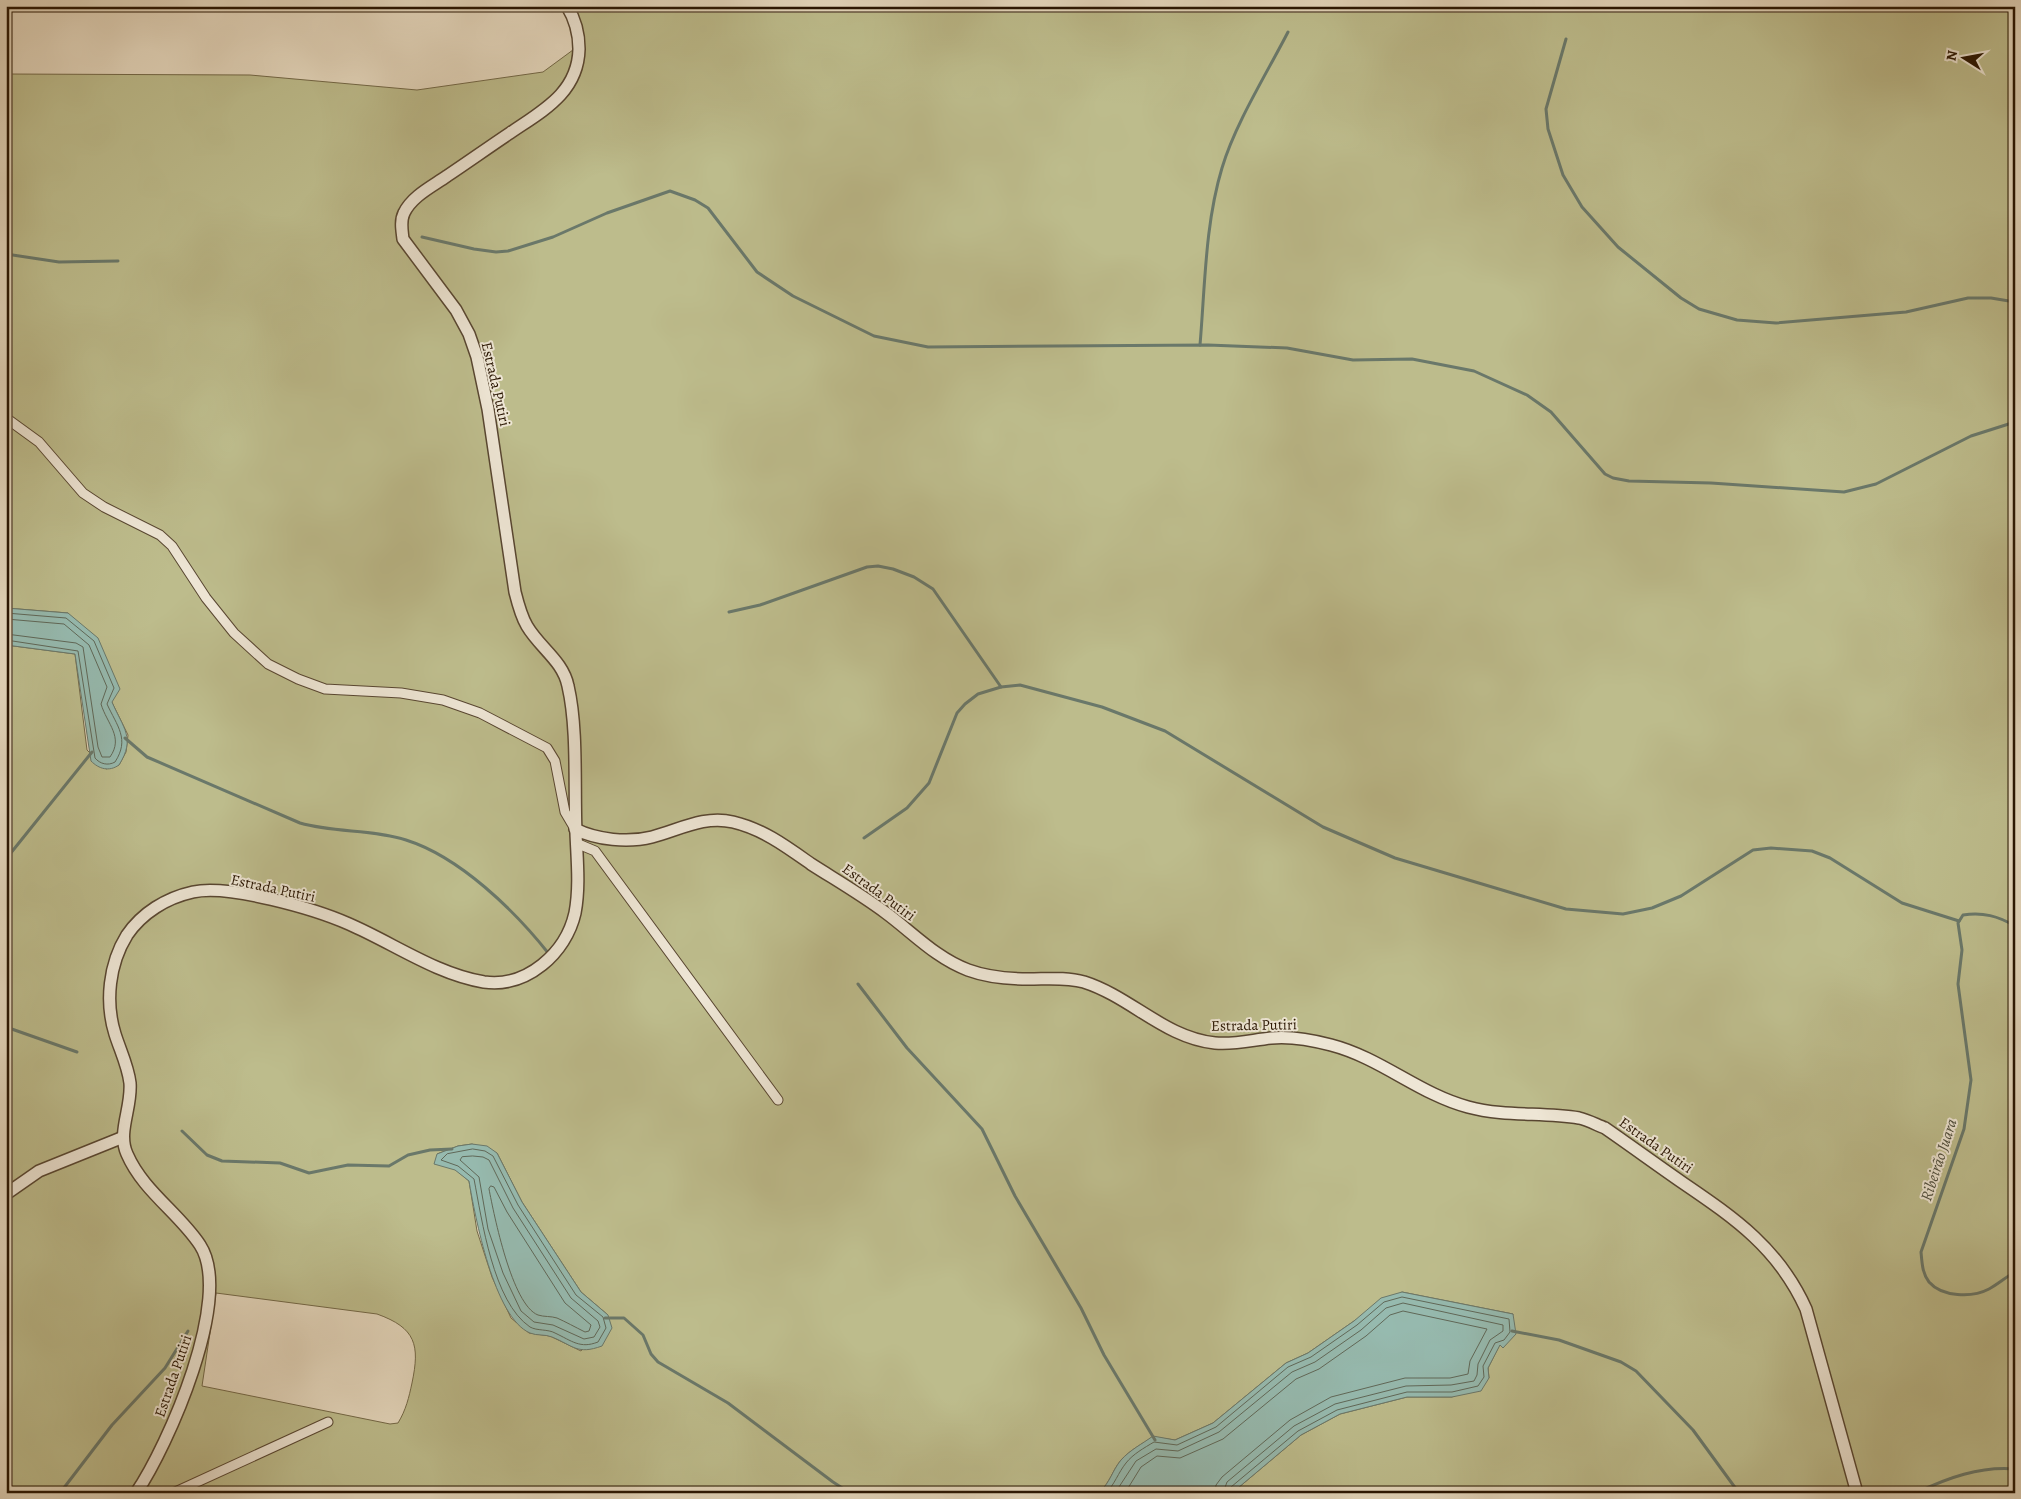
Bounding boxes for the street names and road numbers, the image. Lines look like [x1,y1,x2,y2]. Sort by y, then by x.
street label: Estrada Putiri [477,340,515,428]
street label: Estrada Putiri [838,859,920,925]
street label: Estrada Putiri [229,869,317,907]
street label: Estrada Putiri [1211,1014,1297,1036]
street label: Estrada Putiri [1615,1112,1697,1178]
street label: Estrada Putiri [150,1332,196,1420]

